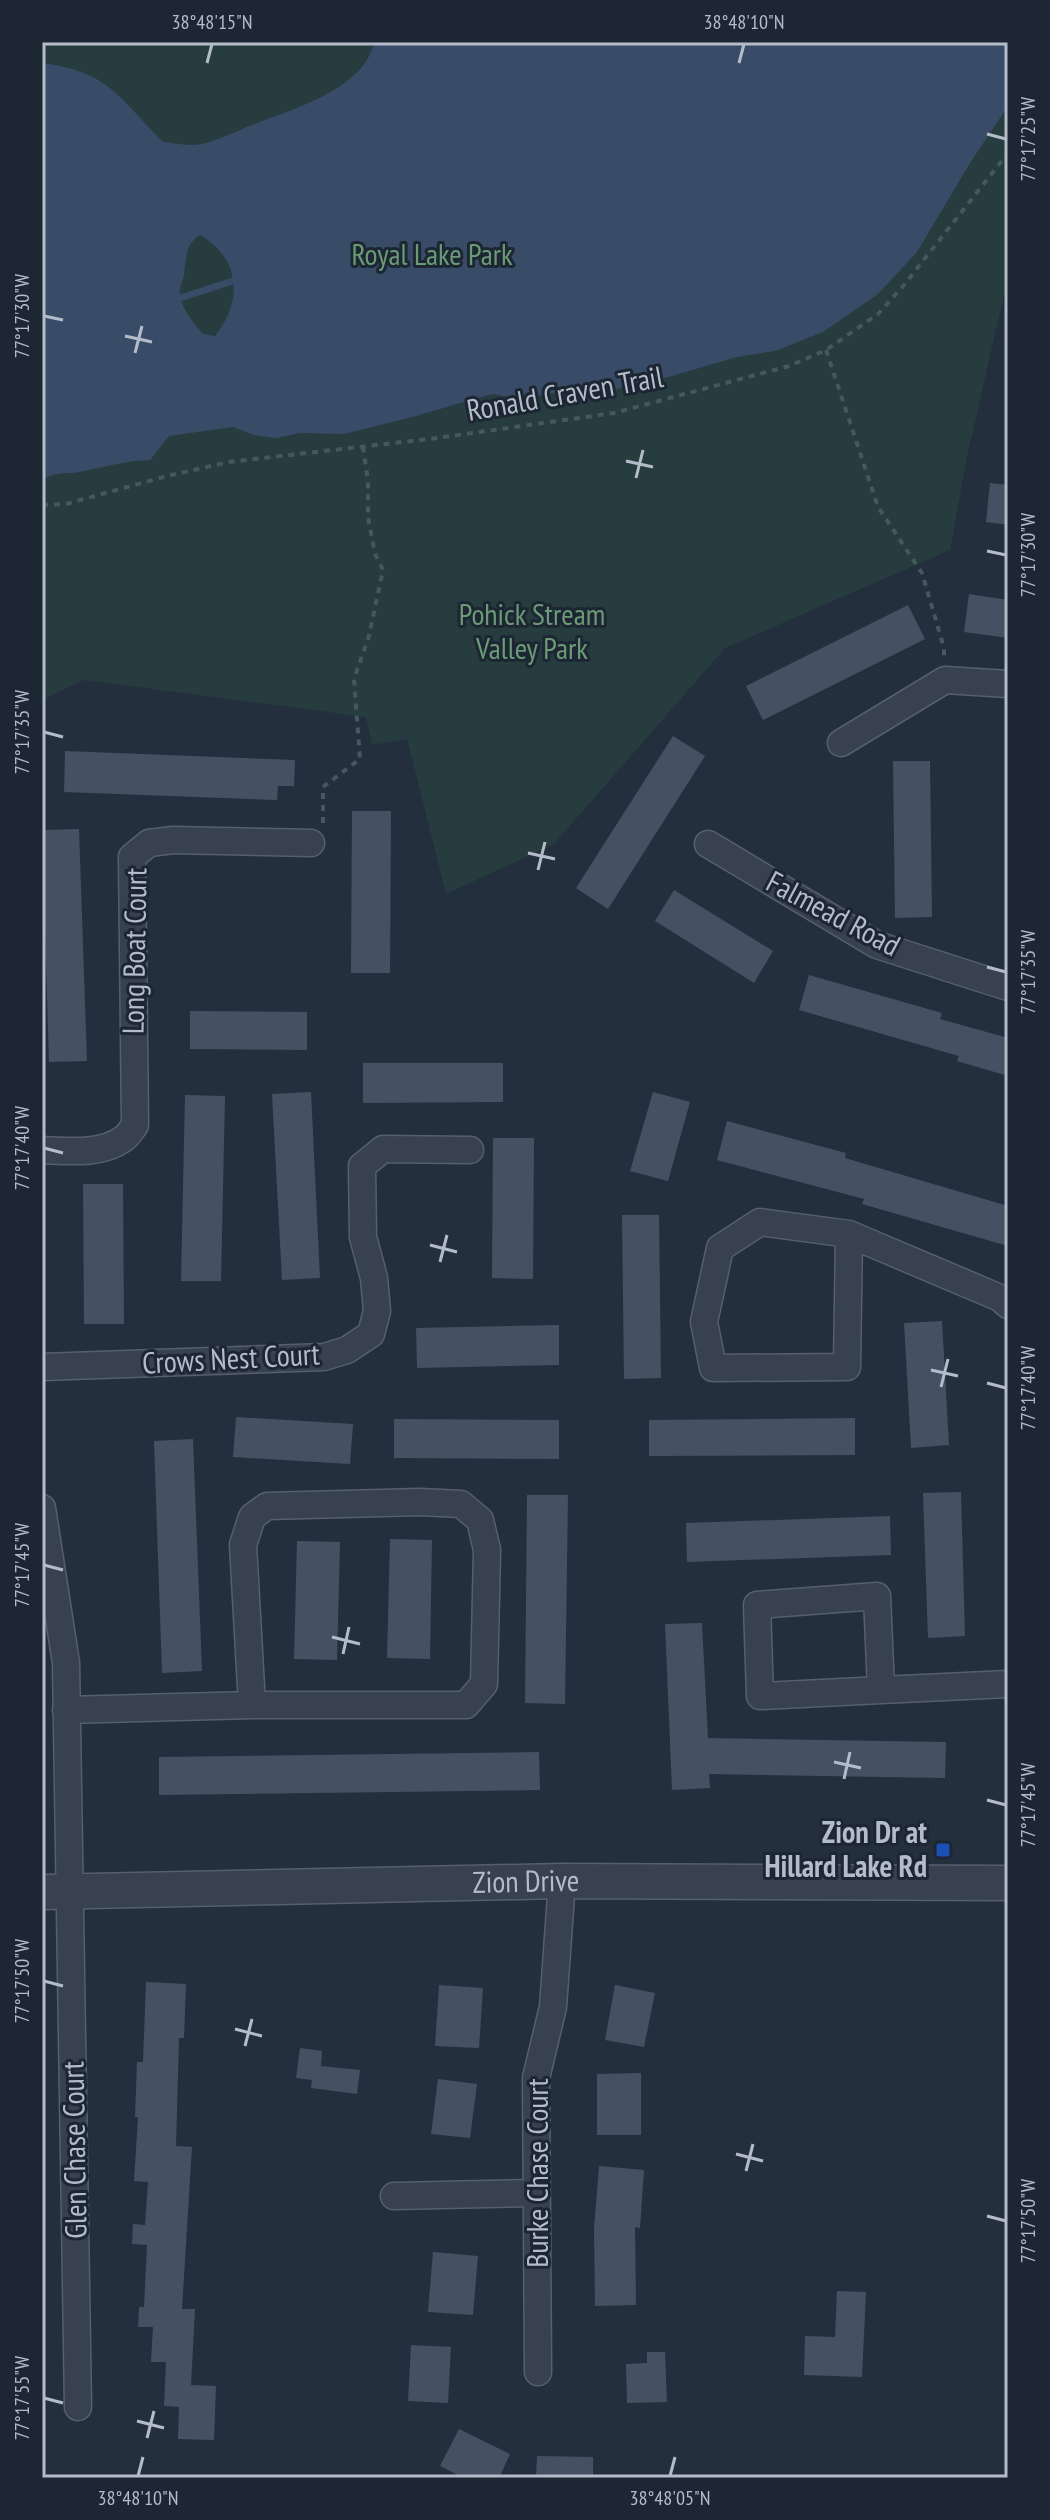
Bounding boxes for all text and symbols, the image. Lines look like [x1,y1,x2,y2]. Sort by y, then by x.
text: 38°48'15"N [172,9,252,35]
text: 38°48'10"N [704,9,784,35]
text: 77°17'25"W [1015,96,1041,181]
park label: Royal Lake Park [351,234,513,273]
text: 77°17'30"W [9,273,35,358]
street label: Ronald Craven Trail [464,356,666,429]
text: 77°17'30"W [1015,512,1041,597]
park label: Pohick Stream Valley Park [459,594,605,667]
text: 77°17'35"W [9,689,35,774]
street label: Falmead Road [760,861,907,964]
street label: Long Boat Court [113,867,154,1034]
text: 77°17'35"W [1015,929,1041,1014]
text: 77°17'40"W [9,1105,35,1190]
street label: Crows Nest Court [141,1333,321,1382]
text: 77°17'40"W [1015,1345,1041,1430]
text: 77°17'45"W [9,1522,35,1607]
text: 77°17'45"W [1015,1762,1041,1847]
place label: Zion Dr at Hillard Lake Rd [764,1812,927,1885]
marker: Zion Dr at Hillard Lake Rd [934,1841,952,1859]
street label: Zion Drive [472,1860,579,1901]
text: 77°17'50"W [9,1938,35,2023]
street label: Glen Chase Court [52,2060,95,2239]
street label: Burke Chase Court [517,2078,556,2268]
text: 77°17'50"W [1015,2178,1041,2263]
text: 77°17'55"W [9,2355,35,2440]
text: 38°48'10"N [98,2485,178,2511]
text: 38°48'05"N [630,2485,710,2511]

